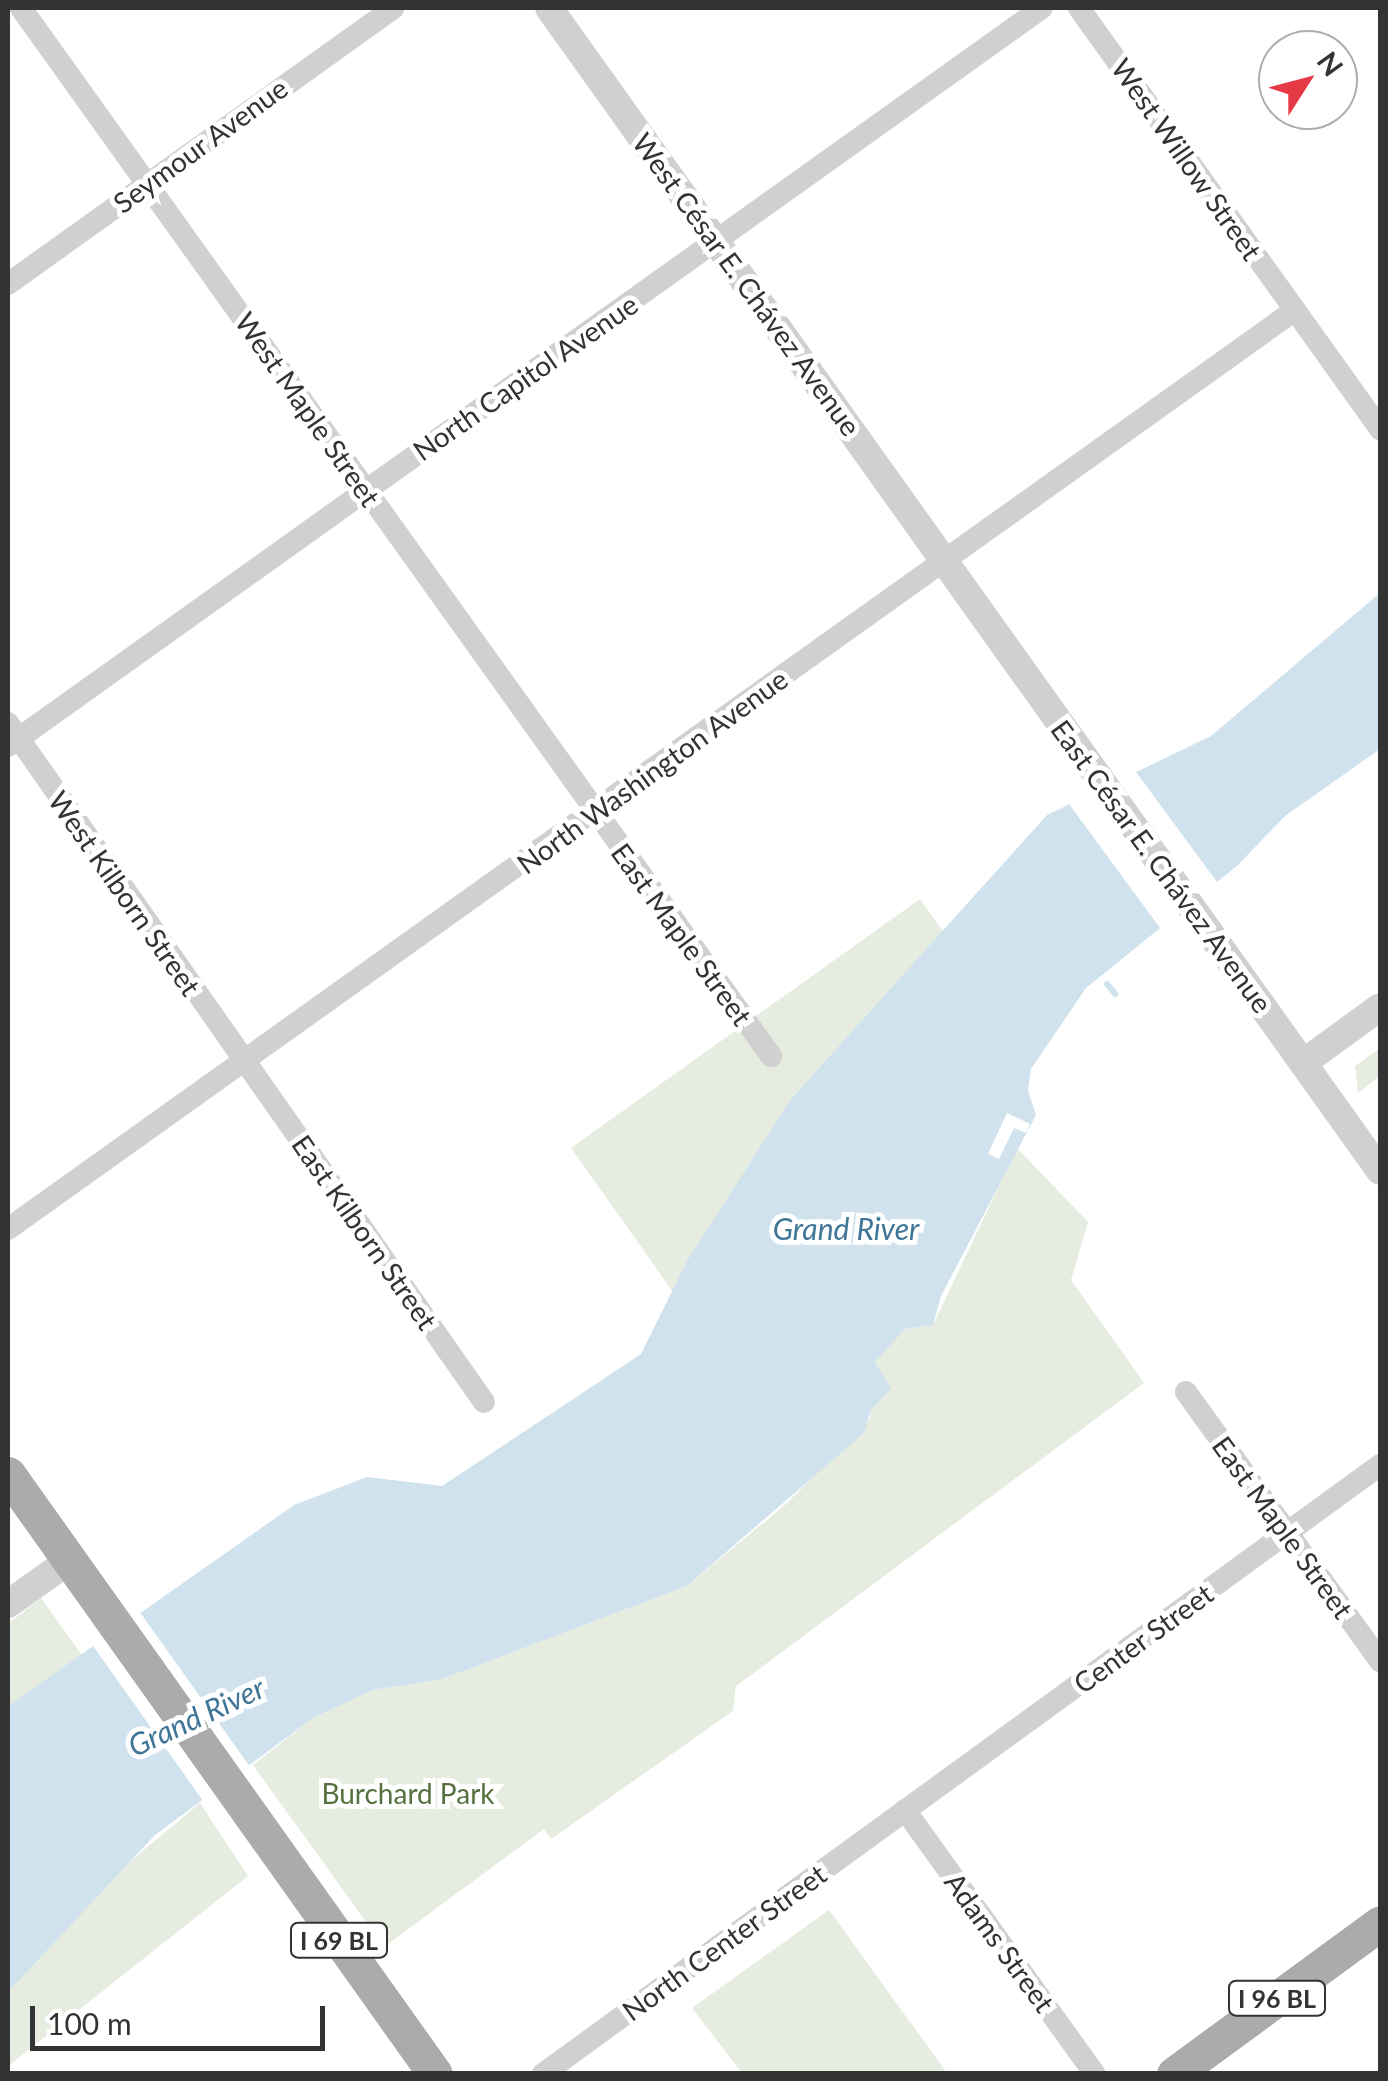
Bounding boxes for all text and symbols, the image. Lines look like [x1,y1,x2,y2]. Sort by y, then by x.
north arrow [1258,30,1358,130]
text: N [1311,45,1351,82]
street label: West Willow Street [1105,52,1269,266]
street label: Seymour Avenue [106,70,294,220]
street label: West César E. Chávez Avenue [625,126,869,442]
street label: North Capitol Avenue [406,287,644,467]
street label: West Maple Street [229,306,387,512]
street label: North Washington Avenue [510,661,794,881]
street label: East César E. Chávez Avenue [1044,712,1280,1020]
street label: West Kilborn Street [42,784,208,1002]
street label: East Maple Street [605,836,759,1032]
street label: East Kilborn Street [285,1128,445,1336]
water label: Grand River [773,1210,919,1246]
street label: East Maple Street [1206,1429,1360,1625]
street label: Center Street [1067,1576,1219,1700]
water label: Grand River [122,1669,270,1763]
park label: Burchard Park [321,1776,495,1810]
street label: North Center Street [615,1857,833,2027]
street label: Adams Street [938,1866,1062,2018]
road number: I 69 BL [289,1920,389,1960]
road number: I 96 BL [1227,1978,1327,2018]
scale bar [35,1986,330,2048]
text: 100 m [47,2005,132,2041]

